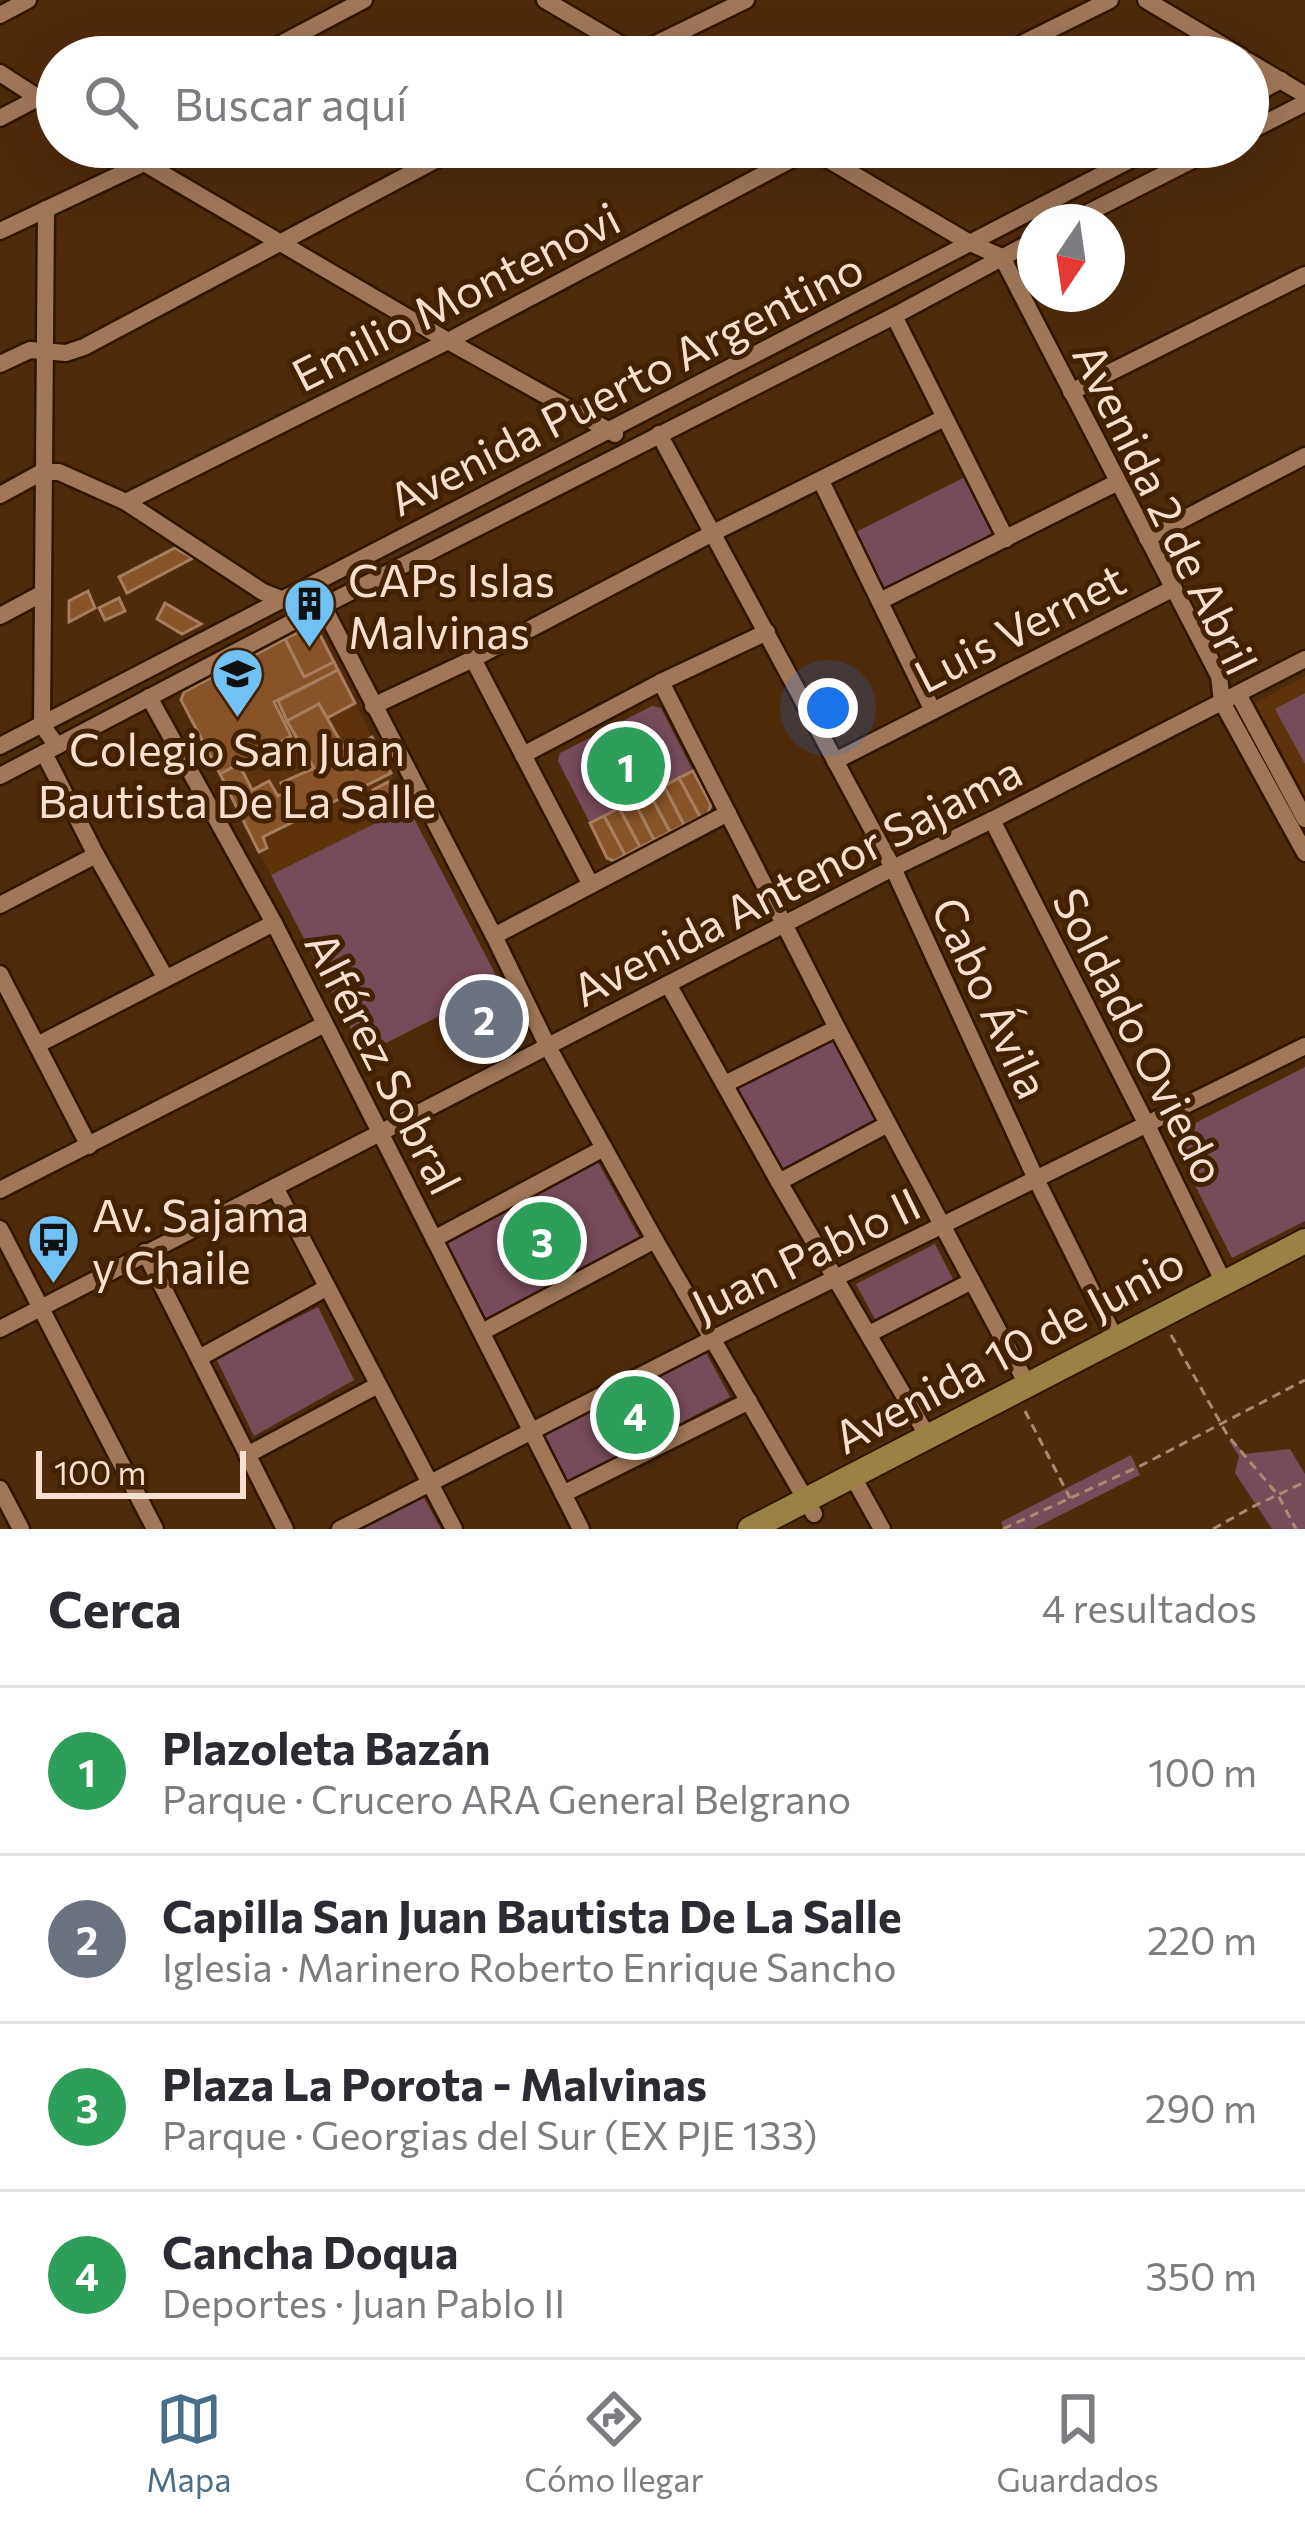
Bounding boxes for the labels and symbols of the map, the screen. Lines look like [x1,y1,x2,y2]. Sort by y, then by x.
street label: Emilio Montenovi [282,189,628,401]
north arrow [1017,204,1125,312]
street label: Avenida Puerto Argentino [379,238,871,526]
street label: Avenida 2 de Abril [1063,334,1271,682]
street label: Luis Vernet [905,550,1133,702]
place label: CAPs Islas Malvinas [348,551,555,658]
building icon: CAPs Islas Malvinas [281,576,337,650]
school or university icon: Colegio San Juan Bautista De La Salle [209,645,265,719]
your location [798,678,858,738]
place label: Colegio San Juan Bautista De La Salle [38,720,436,827]
pin: 1 [587,721,665,811]
street label: Avenida Antenor Sajama [562,742,1030,1016]
street label: Soldado Oviedo [1043,878,1239,1192]
street label: Cabo Ávila [922,888,1062,1106]
street label: Alférez Sobral [295,922,475,1202]
pin: 2 [445,974,523,1064]
street label: Juan Pablo II [682,1174,928,1332]
place label: Av. Sajama y Chaile [92,1186,309,1293]
pin: 3 [503,1196,581,1286]
bus stop icon: Av. Sajama y Chaile [25,1211,81,1285]
street label: Avenida 10 de Junio [823,1232,1193,1464]
pin: 4 [596,1370,674,1460]
scale bar [36,1445,246,1498]

